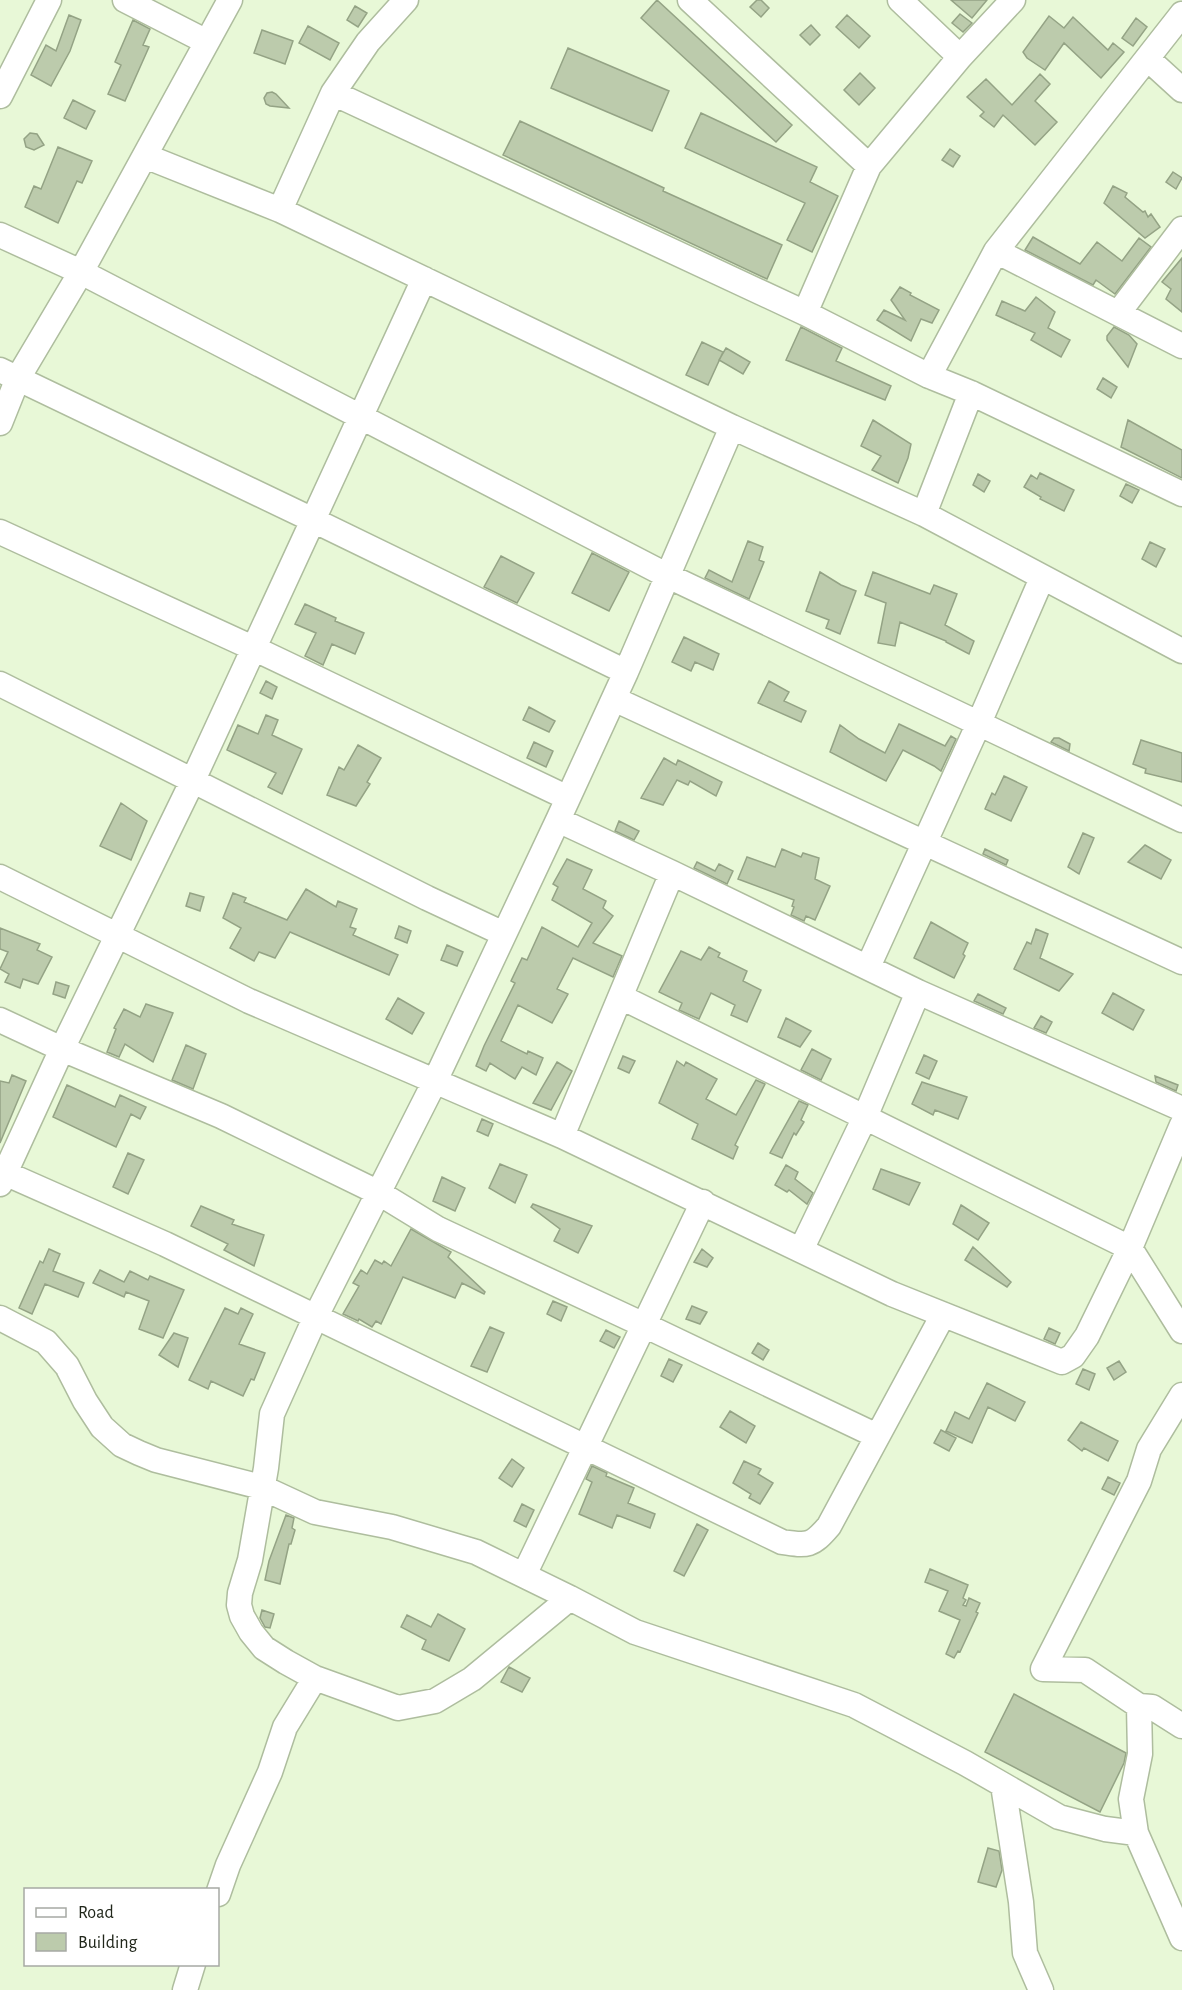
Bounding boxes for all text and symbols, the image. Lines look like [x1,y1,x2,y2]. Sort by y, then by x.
legend [24,1888,219,1966]
text: Road [78,1904,114,1922]
text: Building [78,1934,138,1952]

